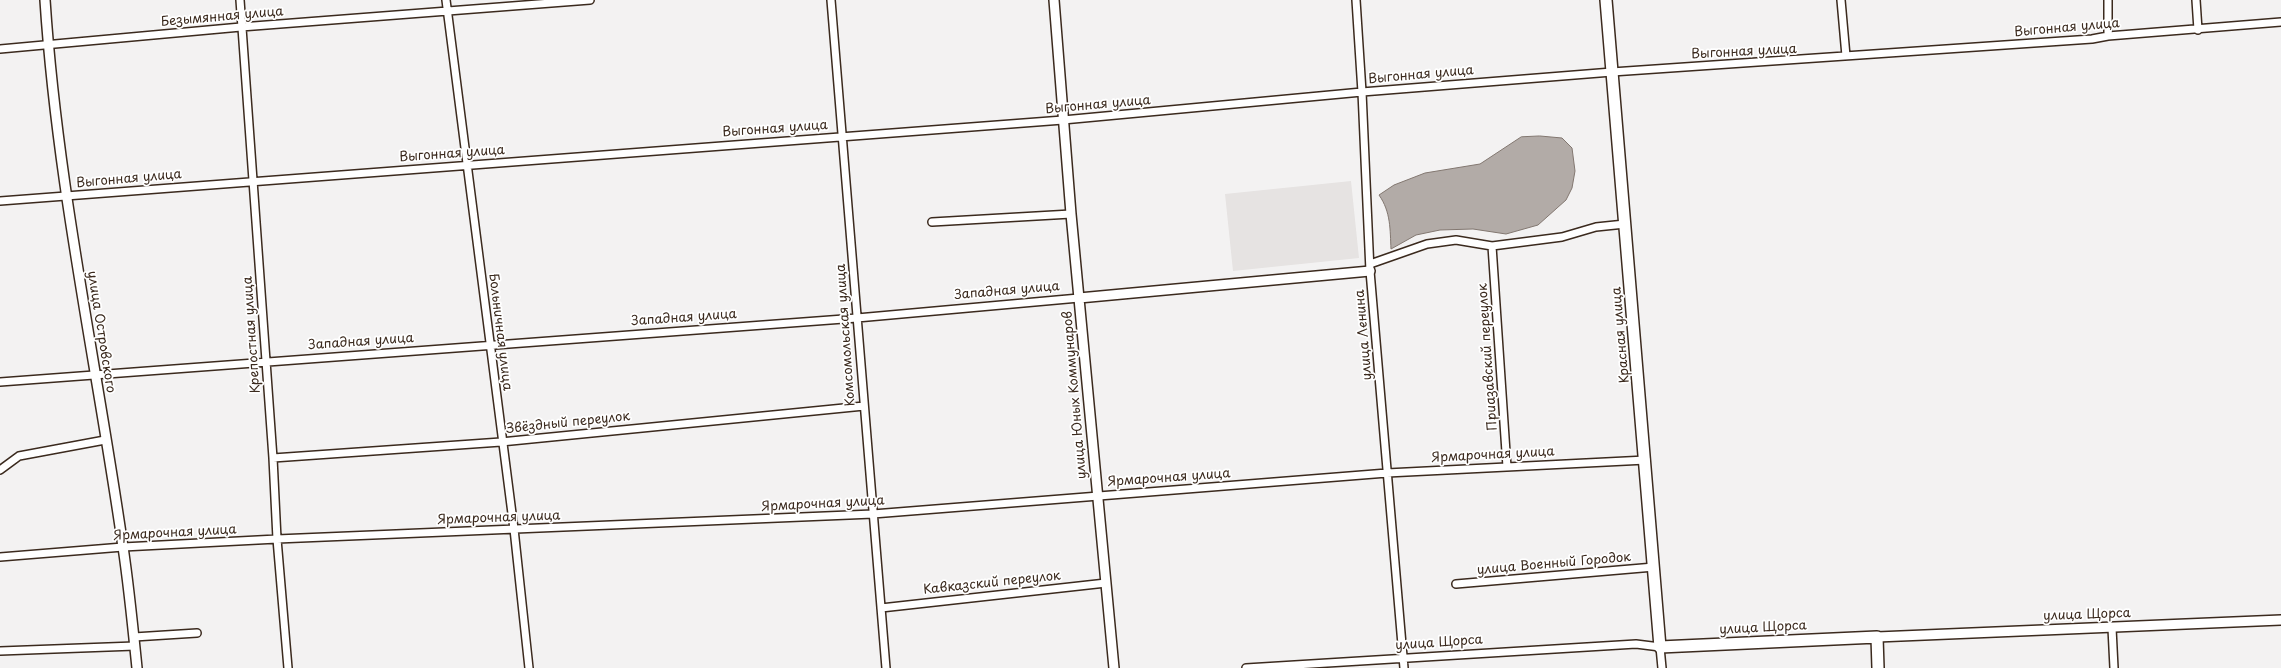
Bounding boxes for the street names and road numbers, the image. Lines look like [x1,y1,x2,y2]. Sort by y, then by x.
street label: Безымянная улица [160,4,284,30]
street label: Выгонная улица [2014,16,2120,40]
street label: Выгонная улица [1691,41,1797,63]
street label: Выгонная улица [1368,63,1474,87]
street label: Выгонная улица [1045,93,1151,117]
street label: Выгонная улица [722,118,828,140]
street label: Выгонная улица [399,143,505,165]
street label: Выгонная улица [76,167,182,191]
street label: Комсомольская улица [833,263,859,407]
street label: улица Островского [84,270,118,394]
street label: Больничная улица [485,272,515,392]
street label: Крепостная улица [240,276,264,394]
street label: Западная улица [954,279,1060,303]
street label: Приазавский переулок [1475,283,1501,431]
street label: Красная улица [1609,286,1633,384]
street label: улица Ленина [1352,289,1376,381]
street label: Западная улица [631,307,737,329]
street label: улица Юных Коммунаров [1060,310,1090,480]
street label: Западная улица [308,331,414,353]
street label: Звёздный переулок [505,409,631,437]
street label: Ярмарочная улица [1431,444,1555,466]
street label: Ярмарочная улица [1107,466,1231,490]
street label: Ярмарочная улица [761,493,885,515]
street label: Ярмарочная улица [437,508,561,528]
street label: Ярмарочная улица [113,522,237,544]
street label: улица Военный Городок [1476,549,1632,579]
street label: Кавказский переулок [923,568,1061,598]
street label: улица Щорса [2043,606,2131,624]
street label: улица Щорса [1719,618,1807,638]
street label: улица Щорса [1395,632,1483,654]

